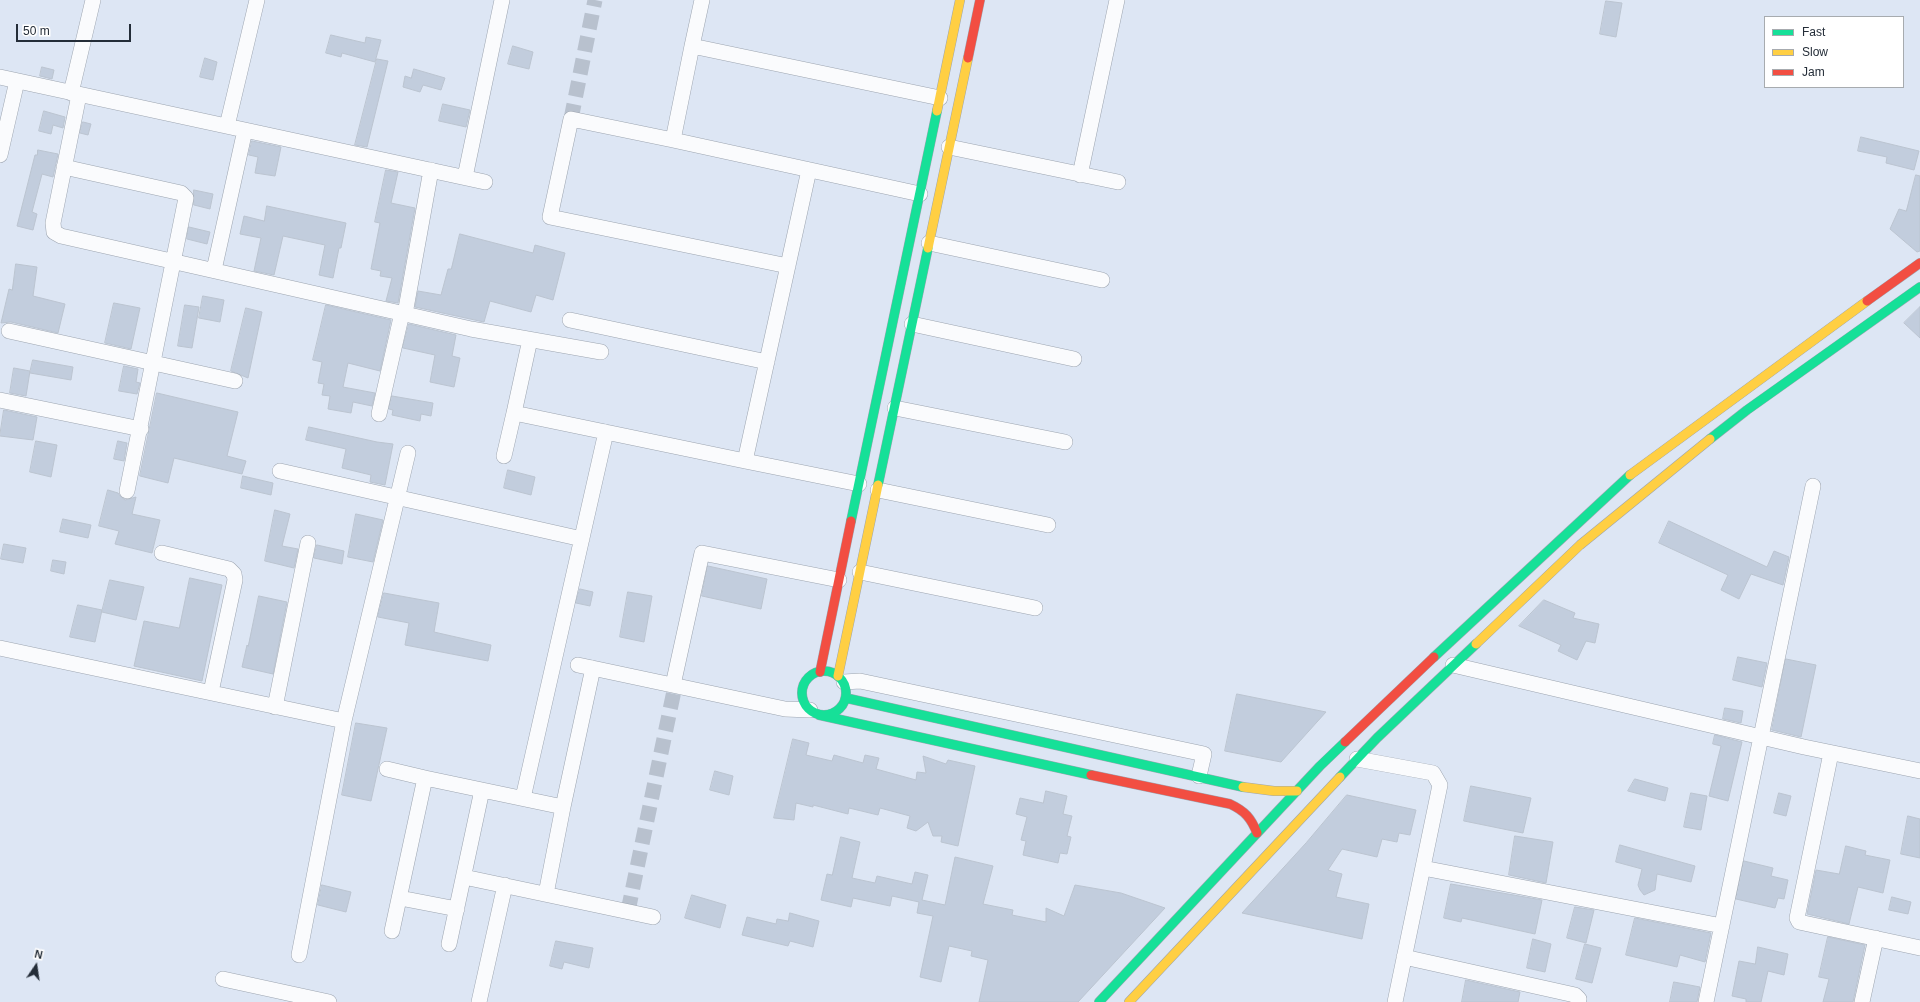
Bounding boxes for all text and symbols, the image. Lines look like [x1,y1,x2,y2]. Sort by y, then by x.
scale bar [18,16,133,42]
legend [1764,16,1904,88]
text: 50 m [23,24,50,38]
text: Fast [1802,25,1825,39]
text: Slow [1802,45,1828,59]
text: Jam [1802,65,1825,79]
north arrow [16,946,56,986]
text: N [33,948,44,961]

